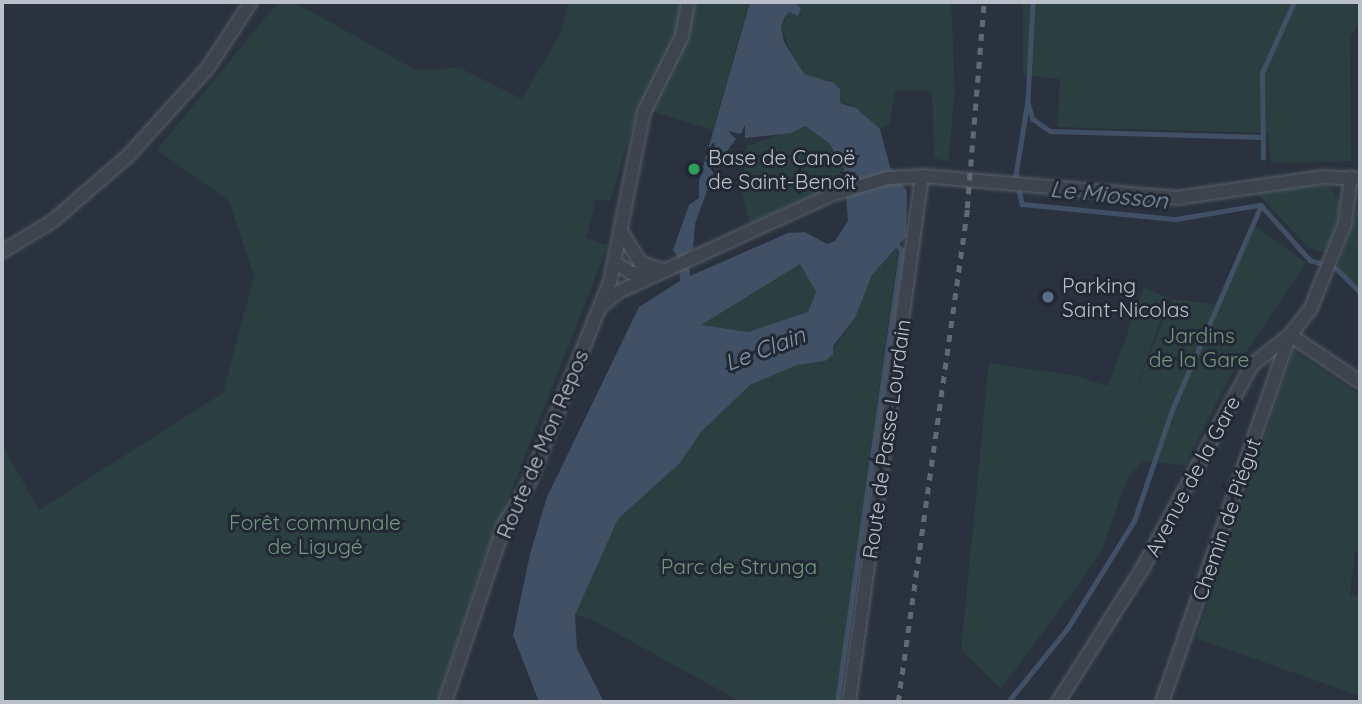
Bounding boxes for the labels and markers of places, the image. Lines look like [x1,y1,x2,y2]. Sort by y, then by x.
place label: Base de Canoë de Saint-Benoît [708,144,857,194]
marker: Base de Canoë de Saint-Benoît [686,161,702,177]
place label: Parking Saint-Nicolas [1062,272,1189,322]
marker: Parking Saint-Nicolas [1040,289,1056,305]

